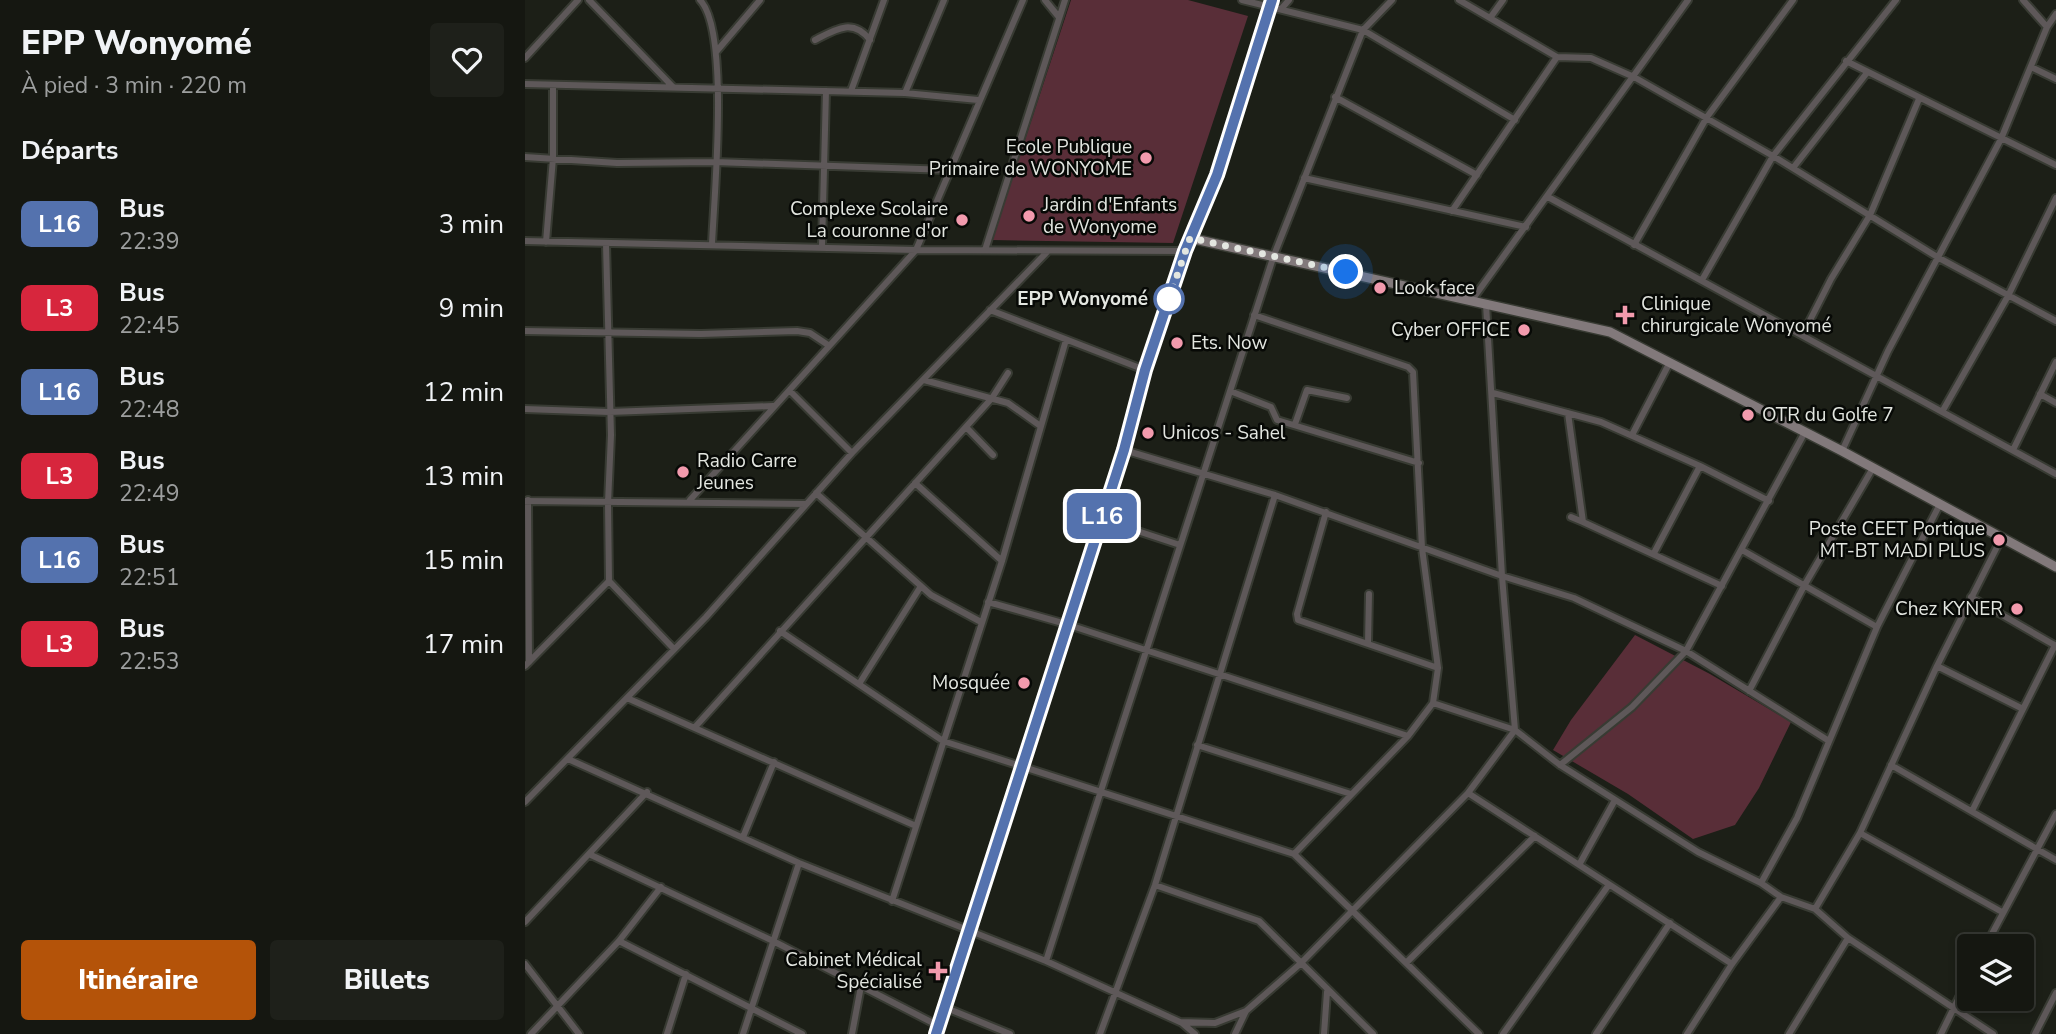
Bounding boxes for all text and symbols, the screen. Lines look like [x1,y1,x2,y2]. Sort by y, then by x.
text: EPP Wonyomé [21,21,252,66]
button: heart [430,23,504,97]
text: À pied · 3 min · 220 m [21,70,247,101]
text: Départs [21,133,118,168]
place label: Ecole Publique Primaire de WONYOME [929,134,1132,182]
marker: Ecole Publique Primaire de WONYOME [1138,150,1154,166]
text: Bus [119,191,165,226]
place label: Jardin d'Enfants de Wonyome [1042,192,1177,240]
place label: Complexe Scolaire La couronne d'or [790,196,948,244]
text: 3 min [439,207,504,242]
text: L16 [38,208,81,240]
marker: Jardin d'Enfants de Wonyome [1021,208,1037,224]
marker: Complexe Scolaire La couronne d'or [954,212,970,228]
text: 22:39 [119,226,179,257]
your location [1328,254,1363,289]
text: Bus [119,275,165,310]
place label: Look face [1394,275,1475,301]
marker: Look face [1372,280,1388,296]
marker: EPP Wonyomé [1154,284,1184,314]
place label: EPP Wonyomé [1017,286,1148,312]
text: 9 min [439,291,504,326]
place label: Clinique chirurgicale Wonyomé [1641,291,1832,339]
text: L3 [46,292,73,324]
marker: Clinique chirurgicale Wonyomé [1615,305,1635,325]
text: 22:45 [119,310,179,341]
place label: Cyber OFFICE [1391,317,1510,343]
marker: Cyber OFFICE [1516,322,1532,338]
place label: Ets. Now [1191,330,1267,356]
marker: Ets. Now [1169,335,1185,351]
text: Bus [119,359,165,394]
text: 12 min [423,375,504,410]
text: L16 [38,376,81,408]
text: 22:48 [119,394,179,425]
place label: OTR du Golfe 7 [1762,402,1894,428]
marker: OTR du Golfe 7 [1740,407,1756,423]
place label: Unicos - Sahel [1162,420,1286,446]
marker: Unicos - Sahel [1140,425,1156,441]
text: Bus [119,443,165,478]
place label: Radio Carre Jeunes [696,448,797,496]
text: 13 min [423,459,504,494]
text: L3 [46,460,73,492]
marker: Radio Carre Jeunes [675,464,691,480]
text: 22:49 [119,478,179,509]
line badge: L16 [1062,493,1142,539]
text: L16 [1081,500,1123,532]
place label: Poste CEET Portique MT-BT MADI PLUS [1809,516,1985,564]
text: Bus [119,527,165,562]
marker: Poste CEET Portique MT-BT MADI PLUS [1991,532,2007,548]
text: 15 min [423,543,504,578]
text: L16 [38,544,81,576]
text: 22:51 [119,562,179,593]
place label: Chez KYNER [1895,596,2003,622]
marker: Chez KYNER [2009,601,2025,617]
text: Bus [119,611,165,646]
text: 17 min [423,627,504,662]
text: L3 [46,628,73,660]
text: 22:53 [119,646,179,677]
place label: Mosquée [932,670,1010,696]
marker: Mosquée [1016,675,1032,691]
map controls [1957,934,2034,1011]
button: layers [1957,934,2034,1011]
button: Itinéraire [21,940,256,1020]
button: Billets [270,940,504,1020]
place label: Cabinet Médical Spécialisé [785,947,922,995]
marker: Cabinet Médical Spécialisé [928,961,948,981]

